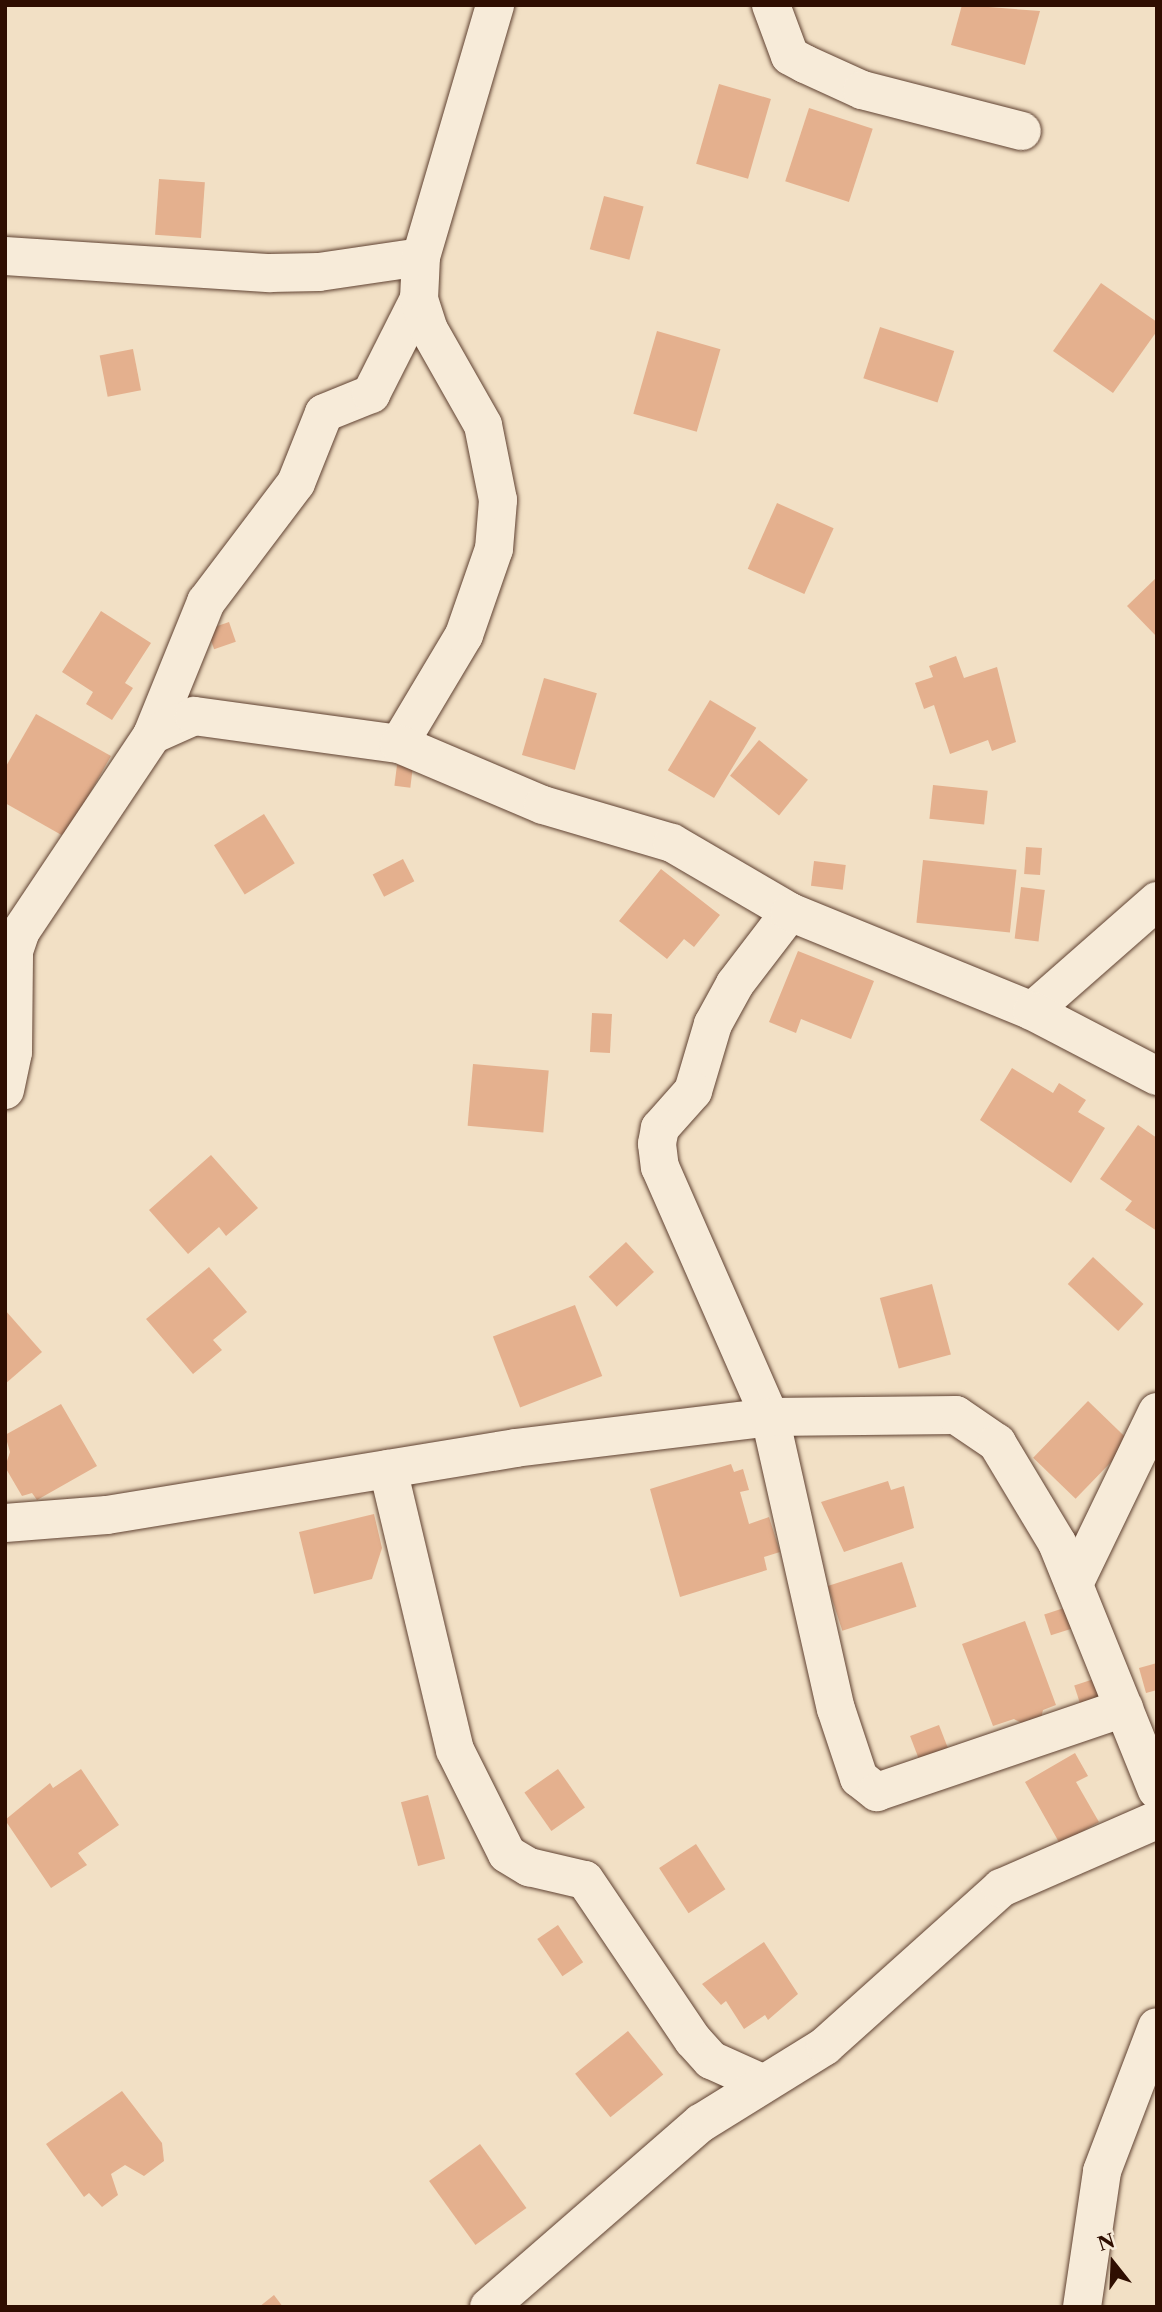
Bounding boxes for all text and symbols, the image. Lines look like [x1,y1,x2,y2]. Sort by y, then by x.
north arrow [1078,2228,1148,2298]
text: N [1095,2229,1118,2256]

